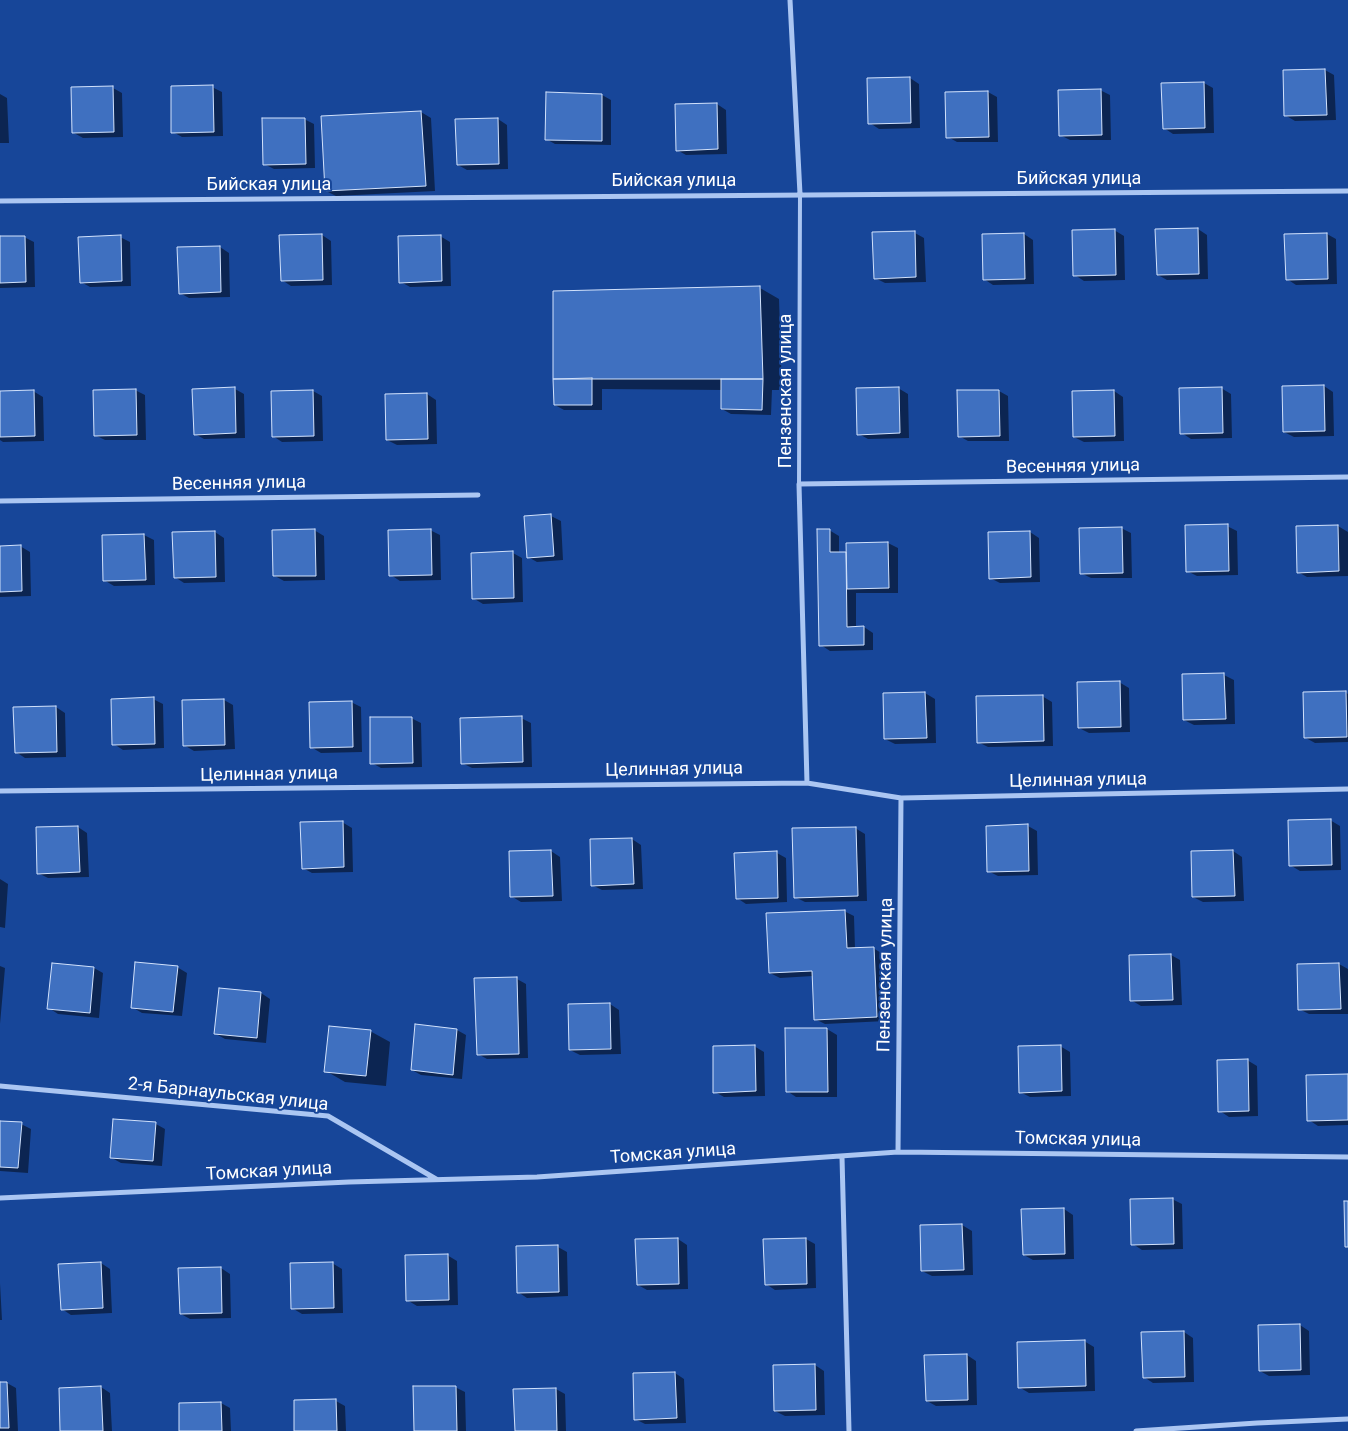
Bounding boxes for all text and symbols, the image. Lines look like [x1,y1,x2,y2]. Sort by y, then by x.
street label: Бийская улица [1017,168,1141,190]
street label: Бийская улица [612,170,736,192]
street label: Бийская улица [207,174,331,196]
street label: Пензенская улица [775,314,797,468]
street label: Весенняя улица [1006,455,1140,479]
street label: Весенняя улица [172,472,306,496]
street label: Целинная улица [605,758,743,782]
street label: Целинная улица [200,763,338,787]
street label: Целинная улица [1009,769,1147,793]
street label: Пензенская улица [874,898,898,1052]
street label: 2-я Барнаульская улица [127,1074,329,1116]
street label: Томская улица [1015,1128,1141,1152]
street label: Томская улица [609,1139,737,1169]
street label: Томская улица [205,1158,333,1186]

